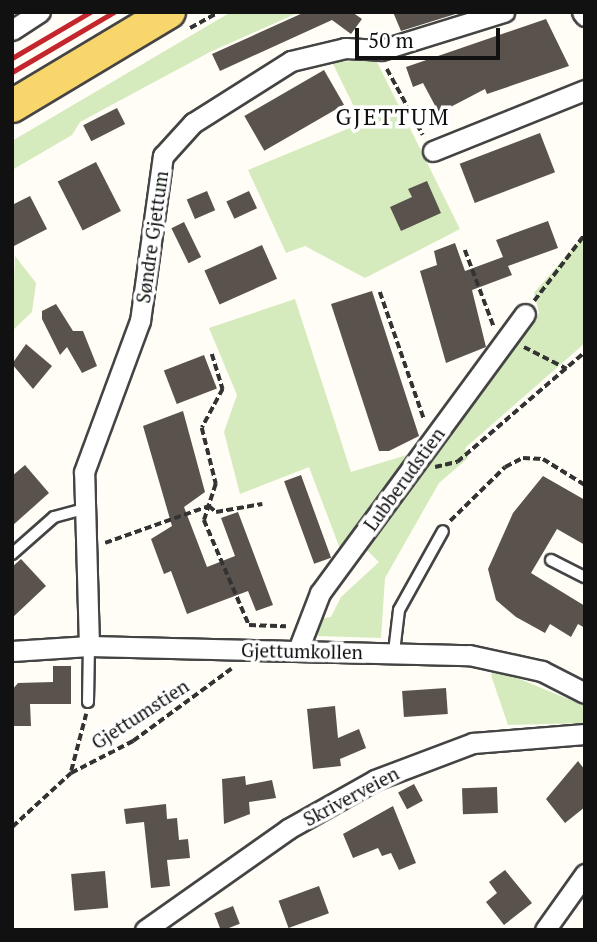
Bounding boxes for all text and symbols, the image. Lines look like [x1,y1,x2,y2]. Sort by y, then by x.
scale bar [359,14,504,58]
text: 50 m [368,26,414,54]
district label: GJETTUM [336,103,450,131]
street label: Søndre Gjettum [131,169,173,305]
street label: Lubberudstien [359,423,449,535]
street label: Gjettumkollen [241,639,363,663]
street label: Gjettumstien [87,674,193,754]
street label: Skriverveien [299,761,403,831]

